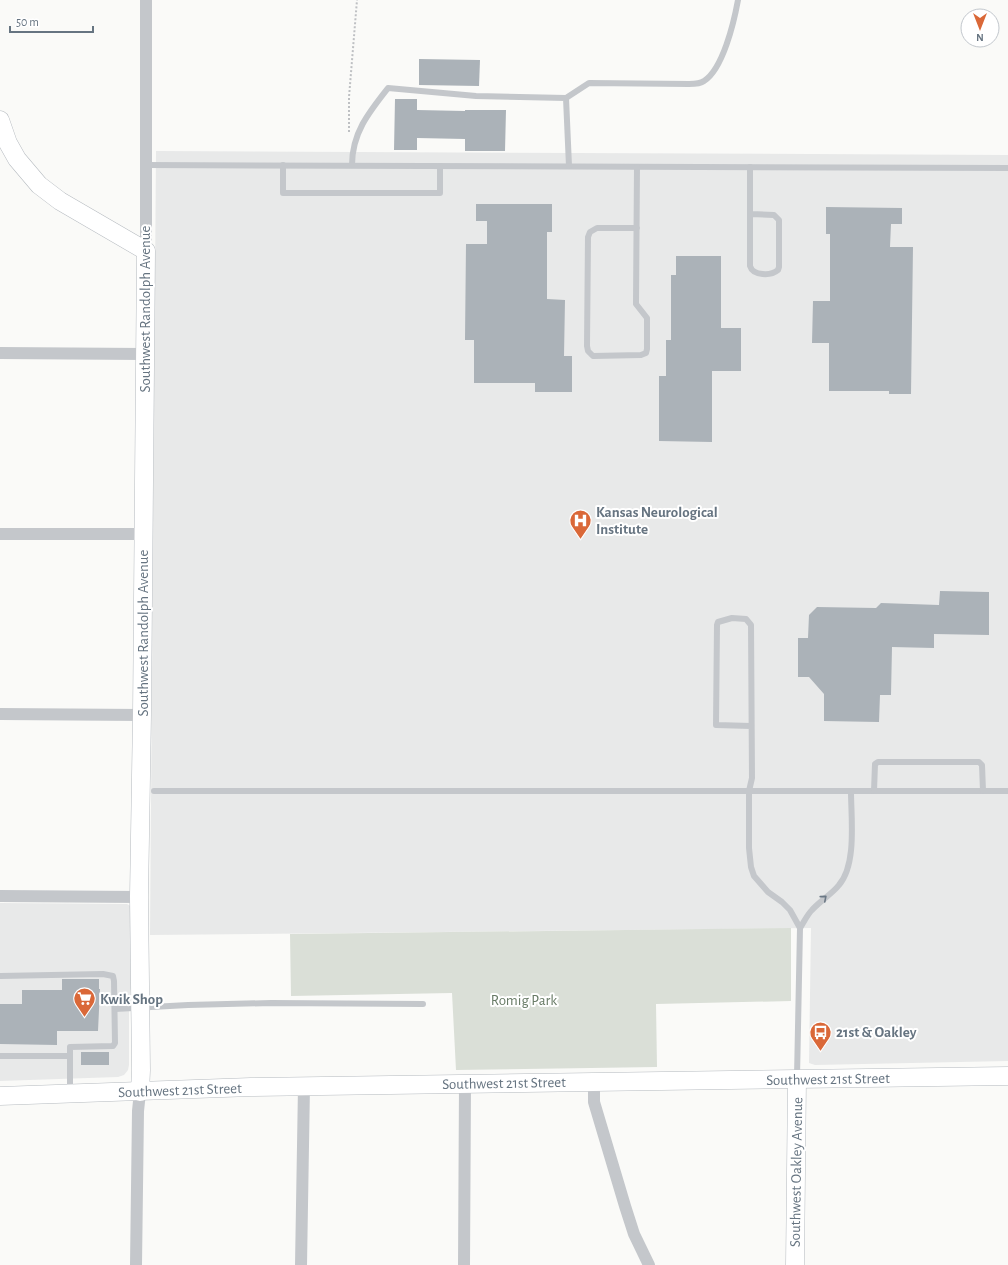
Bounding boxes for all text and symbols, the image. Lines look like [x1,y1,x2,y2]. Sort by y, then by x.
scale bar [10,8,93,34]
north arrow [960,8,1000,48]
text: 50 m [16,16,39,28]
text: N [976,32,984,43]
street label: Southwest Randolph Avenue [138,226,153,392]
place label: Kansas Neurological Institute [596,505,718,537]
hospital icon: Kansas Neurological Institute [567,508,593,541]
street label: Southwest Randolph Avenue [136,550,151,716]
one-way arrow [820,896,827,903]
supermarket icon: Kwik Shop [71,986,97,1019]
place label: Kwik Shop [100,992,163,1007]
park label: Romig Park [491,993,557,1008]
bus stop icon: 21st & Oakley [807,1019,833,1052]
place label: 21st & Oakley [836,1025,917,1040]
street label: Southwest 21st Street [766,1071,890,1088]
street label: Southwest 21st Street [442,1075,566,1092]
street label: Southwest 21st Street [118,1081,242,1100]
street label: Southwest Oakley Avenue [788,1097,805,1247]

